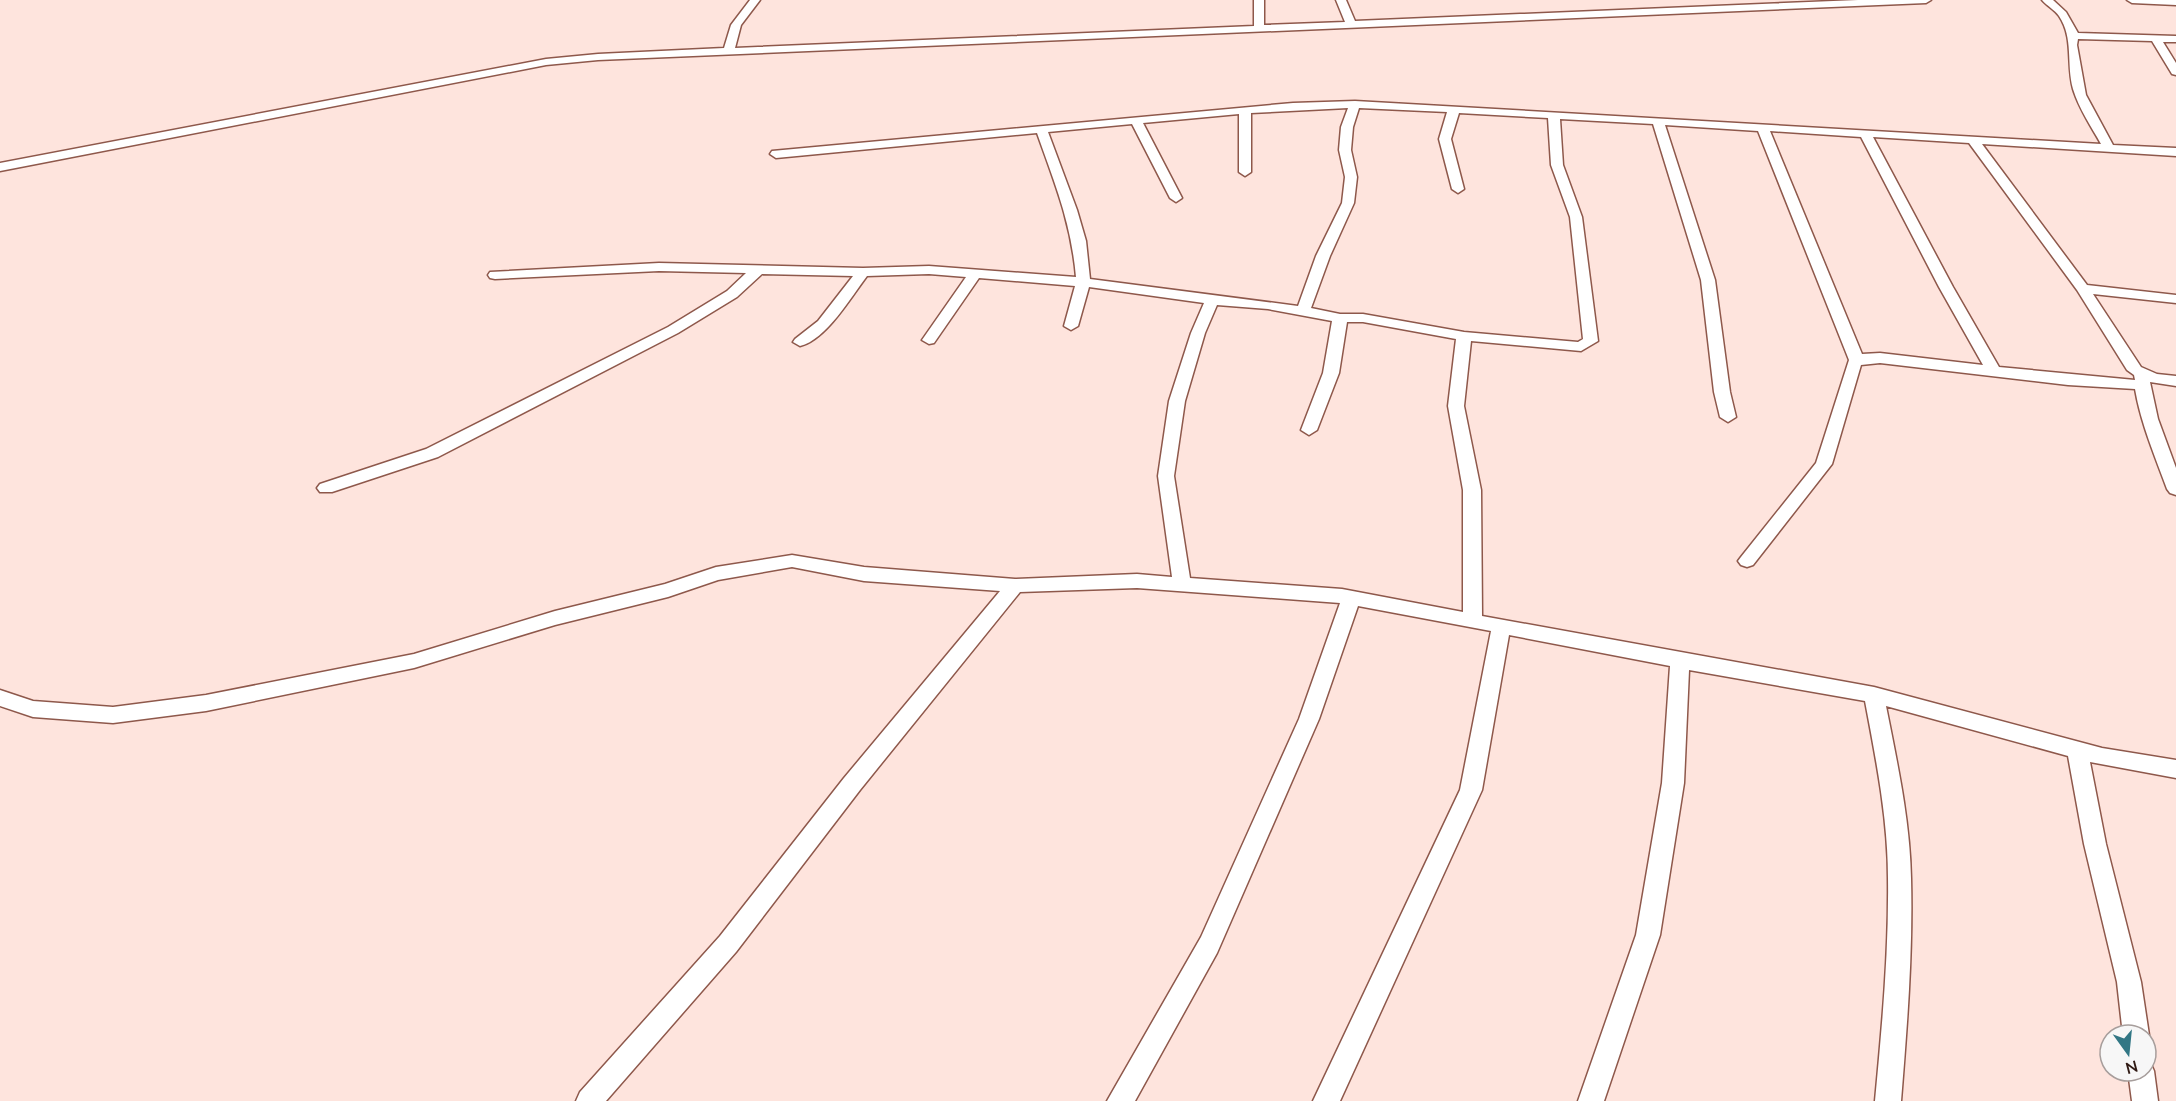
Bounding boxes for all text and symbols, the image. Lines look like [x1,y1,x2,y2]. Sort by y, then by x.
north arrow [2098,1023,2158,1083]
text: N [2123,1054,2140,1079]

